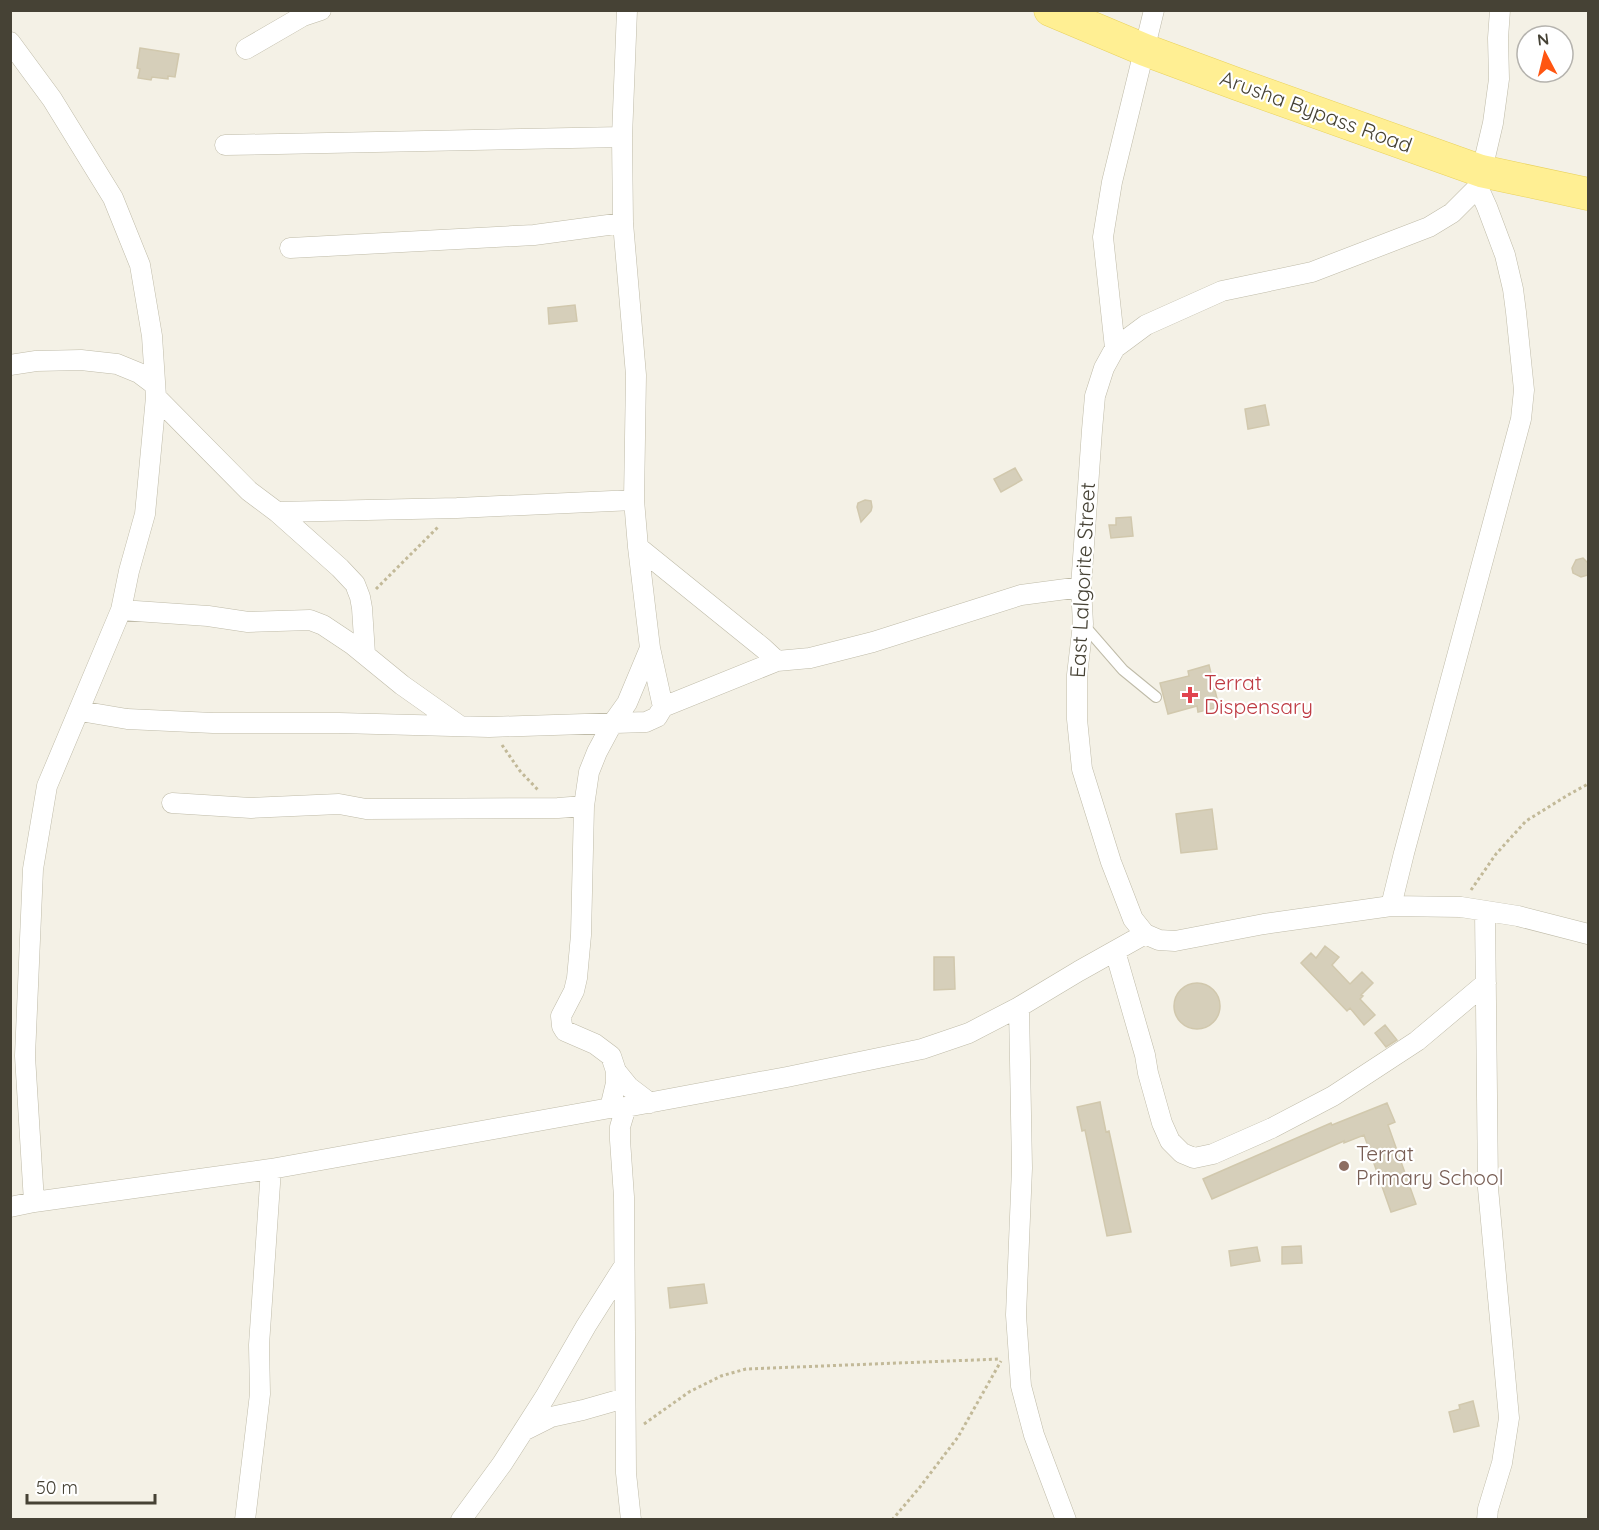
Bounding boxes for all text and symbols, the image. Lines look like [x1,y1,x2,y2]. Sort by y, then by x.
north arrow [1515,24,1575,84]
text: N [1536,28,1550,50]
street label: Arusha Bypass Road [1217,64,1416,158]
street label: East Lalgorite Street [1064,481,1100,678]
place label: Terrat Dispensary [1204,669,1313,719]
marker: Terrat Dispensary [1181,686,1199,704]
place label: Terrat Primary School [1356,1140,1504,1190]
marker: Terrat Primary School [1337,1159,1351,1173]
scale bar [27,1467,154,1505]
text: 50 m [36,1476,78,1499]

